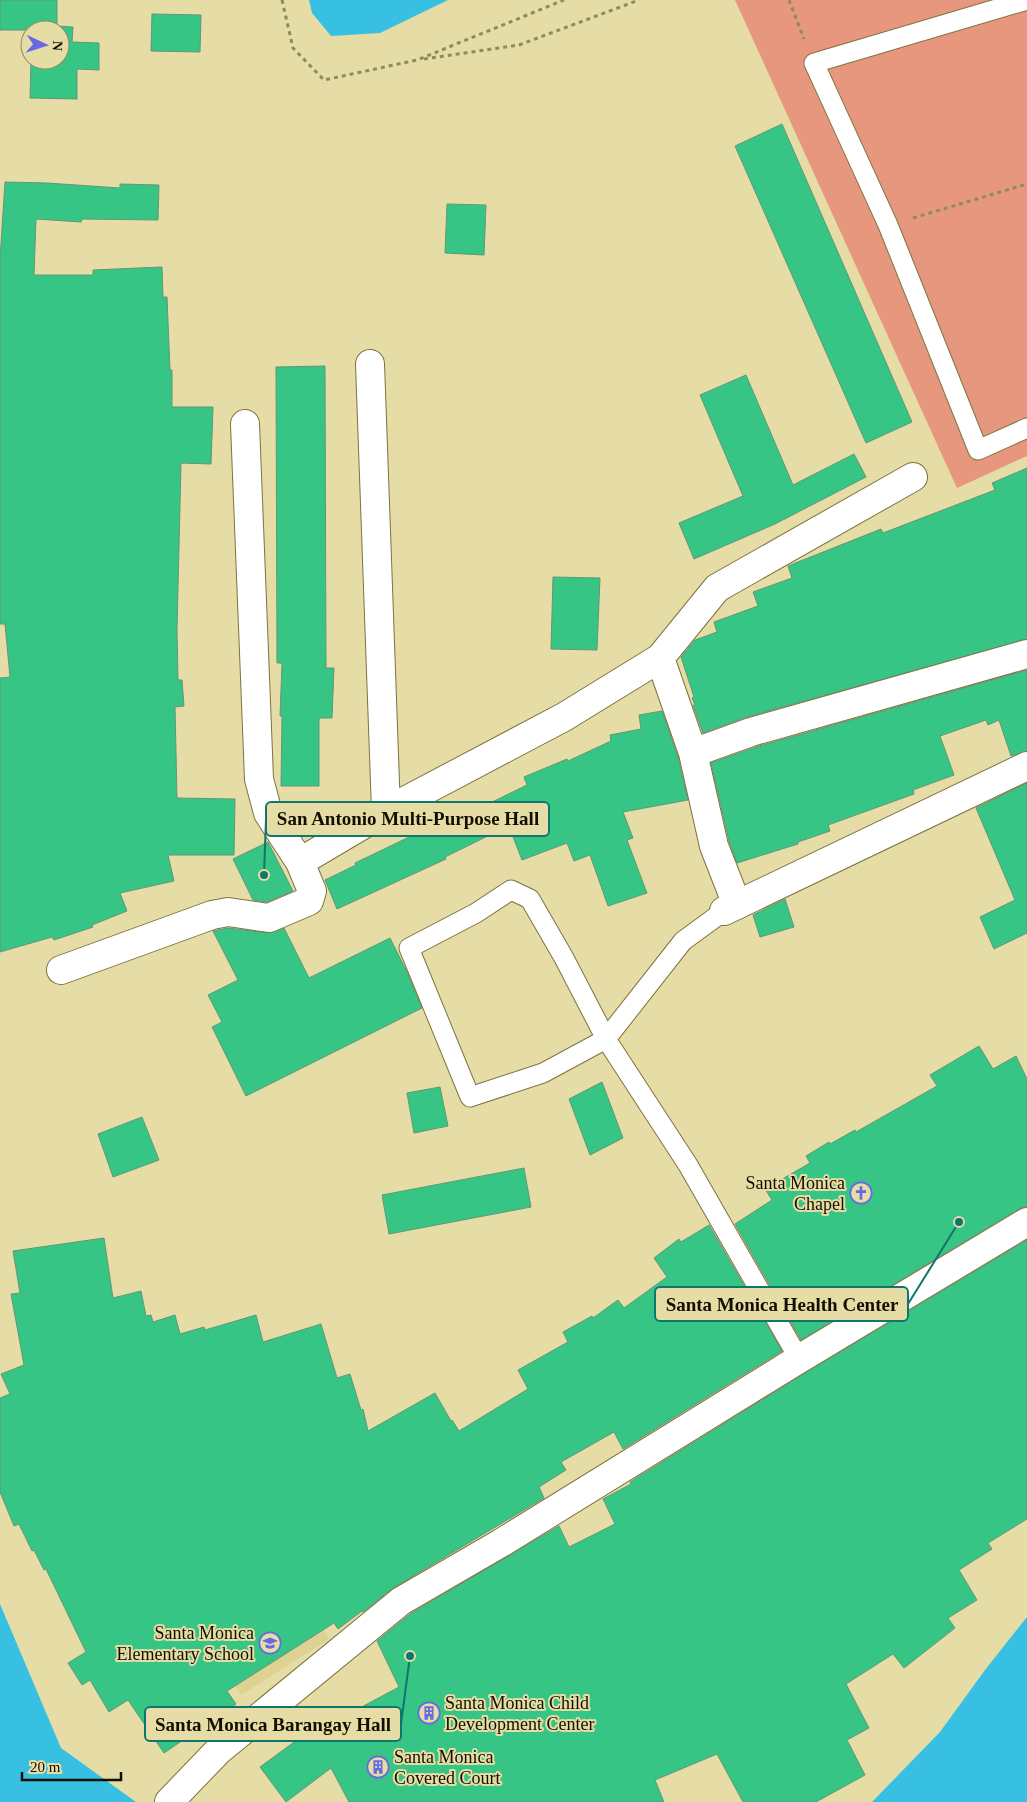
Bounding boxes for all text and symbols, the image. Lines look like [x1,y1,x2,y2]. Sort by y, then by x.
north arrow [20,20,70,70]
text: N [50,40,65,51]
callout: San Antonio Multi-Purpose Hall [266,802,549,836]
text: San Antonio Multi-Purpose Hall [277,808,539,829]
place label: Santa Monica Chapel [746,1173,845,1214]
church icon: Santa Monica Chapel [849,1181,873,1205]
callout: Santa Monica Health Center [655,1287,908,1321]
text: Santa Monica Health Center [666,1294,899,1315]
place label: Santa Monica Elementary School [117,1623,254,1664]
school or university icon: Santa Monica Elementary School [258,1631,282,1655]
place label: Santa Monica Child Development Center [445,1693,594,1734]
building icon: Santa Monica Child Development Center [417,1701,441,1725]
callout: Santa Monica Barangay Hall [145,1707,401,1741]
text: Santa Monica Barangay Hall [155,1714,391,1735]
place label: Santa Monica Covered Court [394,1747,500,1788]
scale bar [22,1750,121,1782]
building icon: Santa Monica Covered Court [366,1755,390,1779]
text: 20 m [30,1759,61,1775]

